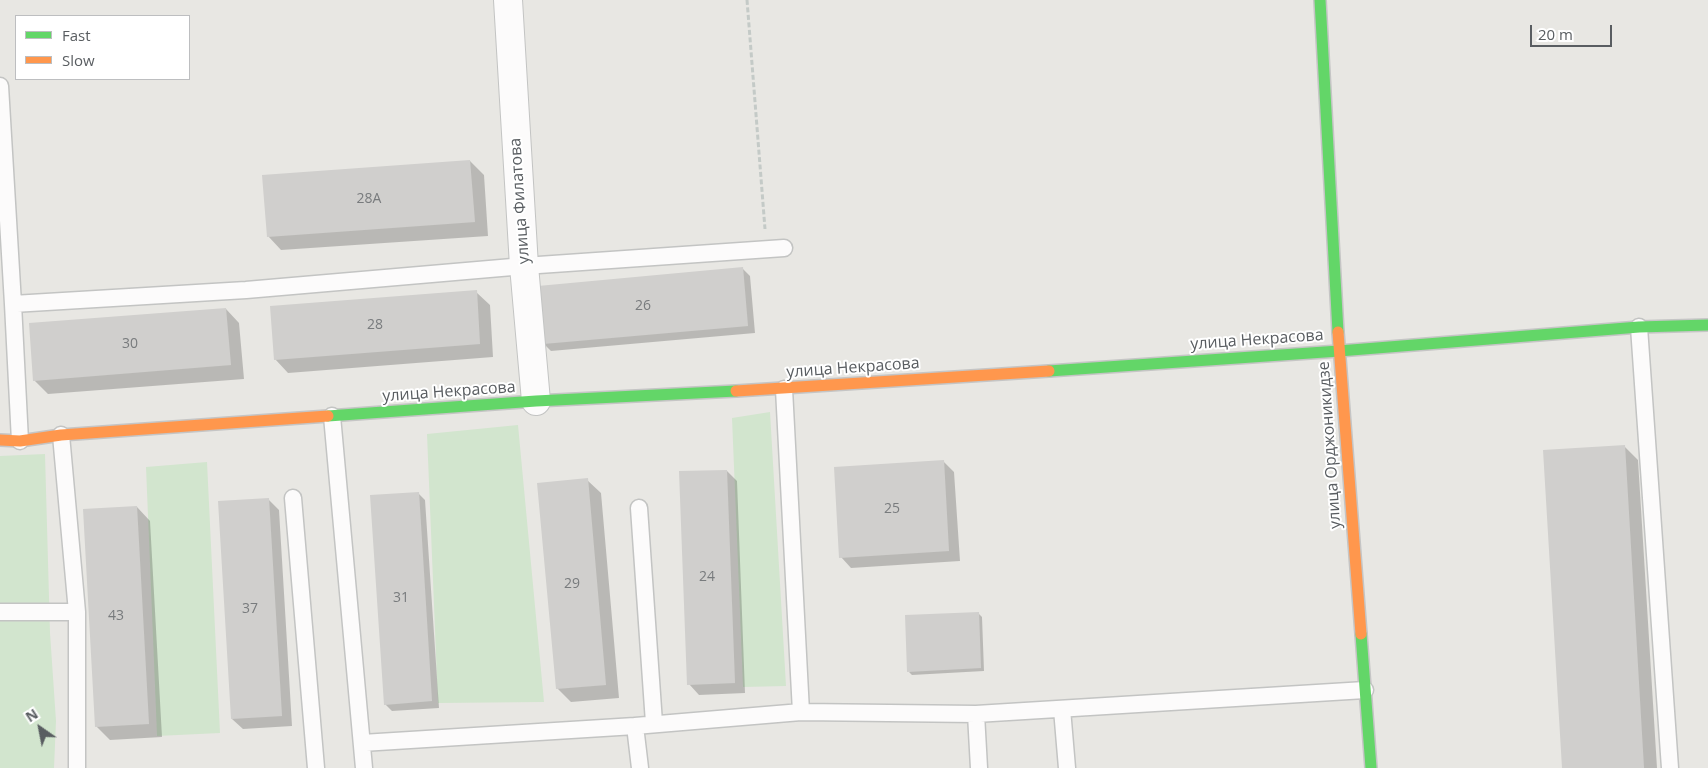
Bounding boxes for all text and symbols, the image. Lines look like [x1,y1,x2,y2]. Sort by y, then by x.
legend [15,15,190,80]
scale bar [1533,15,1616,47]
text: 20 m [1538,24,1573,44]
text: Fast [62,25,91,45]
text: Slow [62,50,95,70]
street label: улица Филатова [506,137,534,265]
house number: 28А [357,191,381,207]
house number: 26 [635,298,651,314]
house number: 28 [367,317,383,333]
street label: улица Некрасова [1190,326,1324,354]
house number: 30 [122,336,138,352]
street label: улица Некрасова [786,354,920,382]
street label: улица Орджоникидзе [1315,361,1345,529]
street label: улица Некрасова [382,378,516,406]
house number: 25 [884,501,900,517]
house number: 24 [699,569,715,585]
house number: 29 [564,576,580,592]
house number: 31 [393,590,409,606]
house number: 37 [242,601,258,617]
house number: 43 [108,608,124,624]
north arrow [15,703,65,753]
text: N [22,704,42,726]

